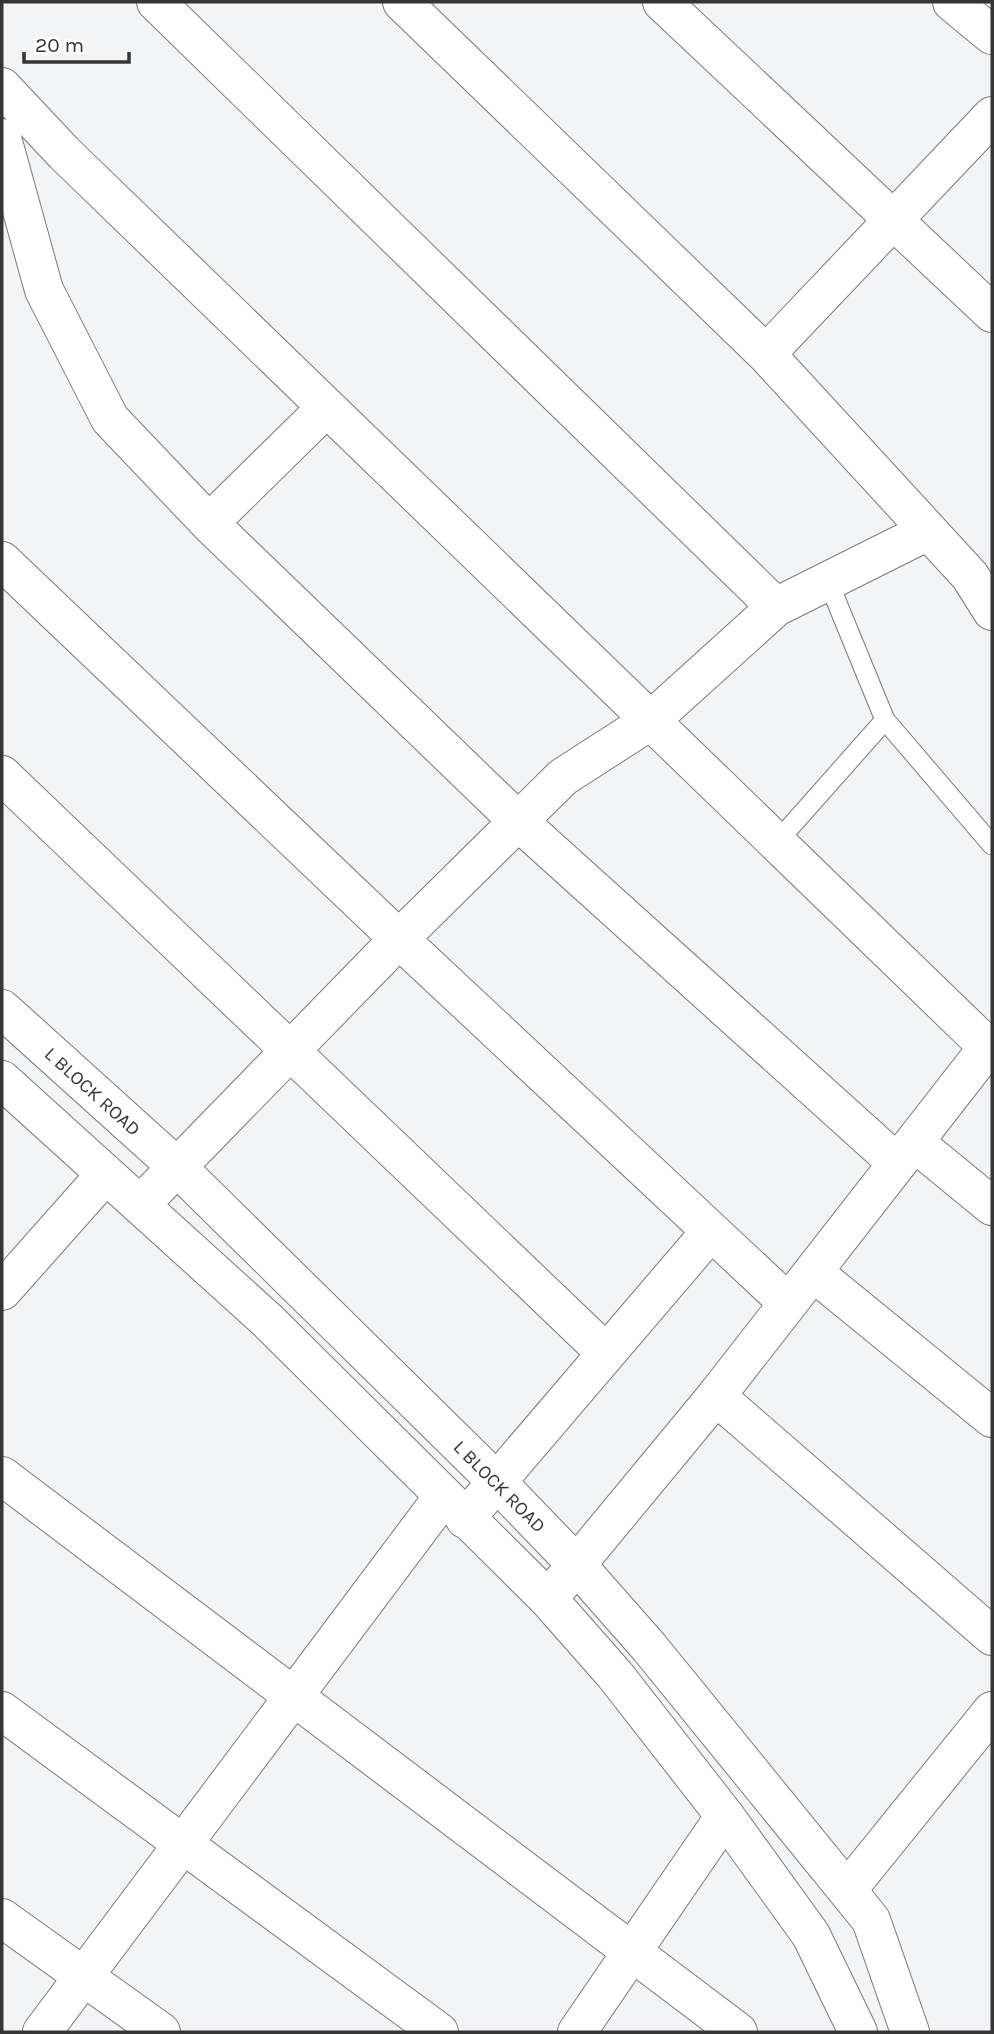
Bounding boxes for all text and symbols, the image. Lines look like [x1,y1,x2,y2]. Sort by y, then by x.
scale bar [24,21,130,65]
text: 20 m [35,33,84,57]
street label: L BLOCK ROAD [40,1043,145,1141]
street label: L BLOCK ROAD [449,1436,550,1537]

